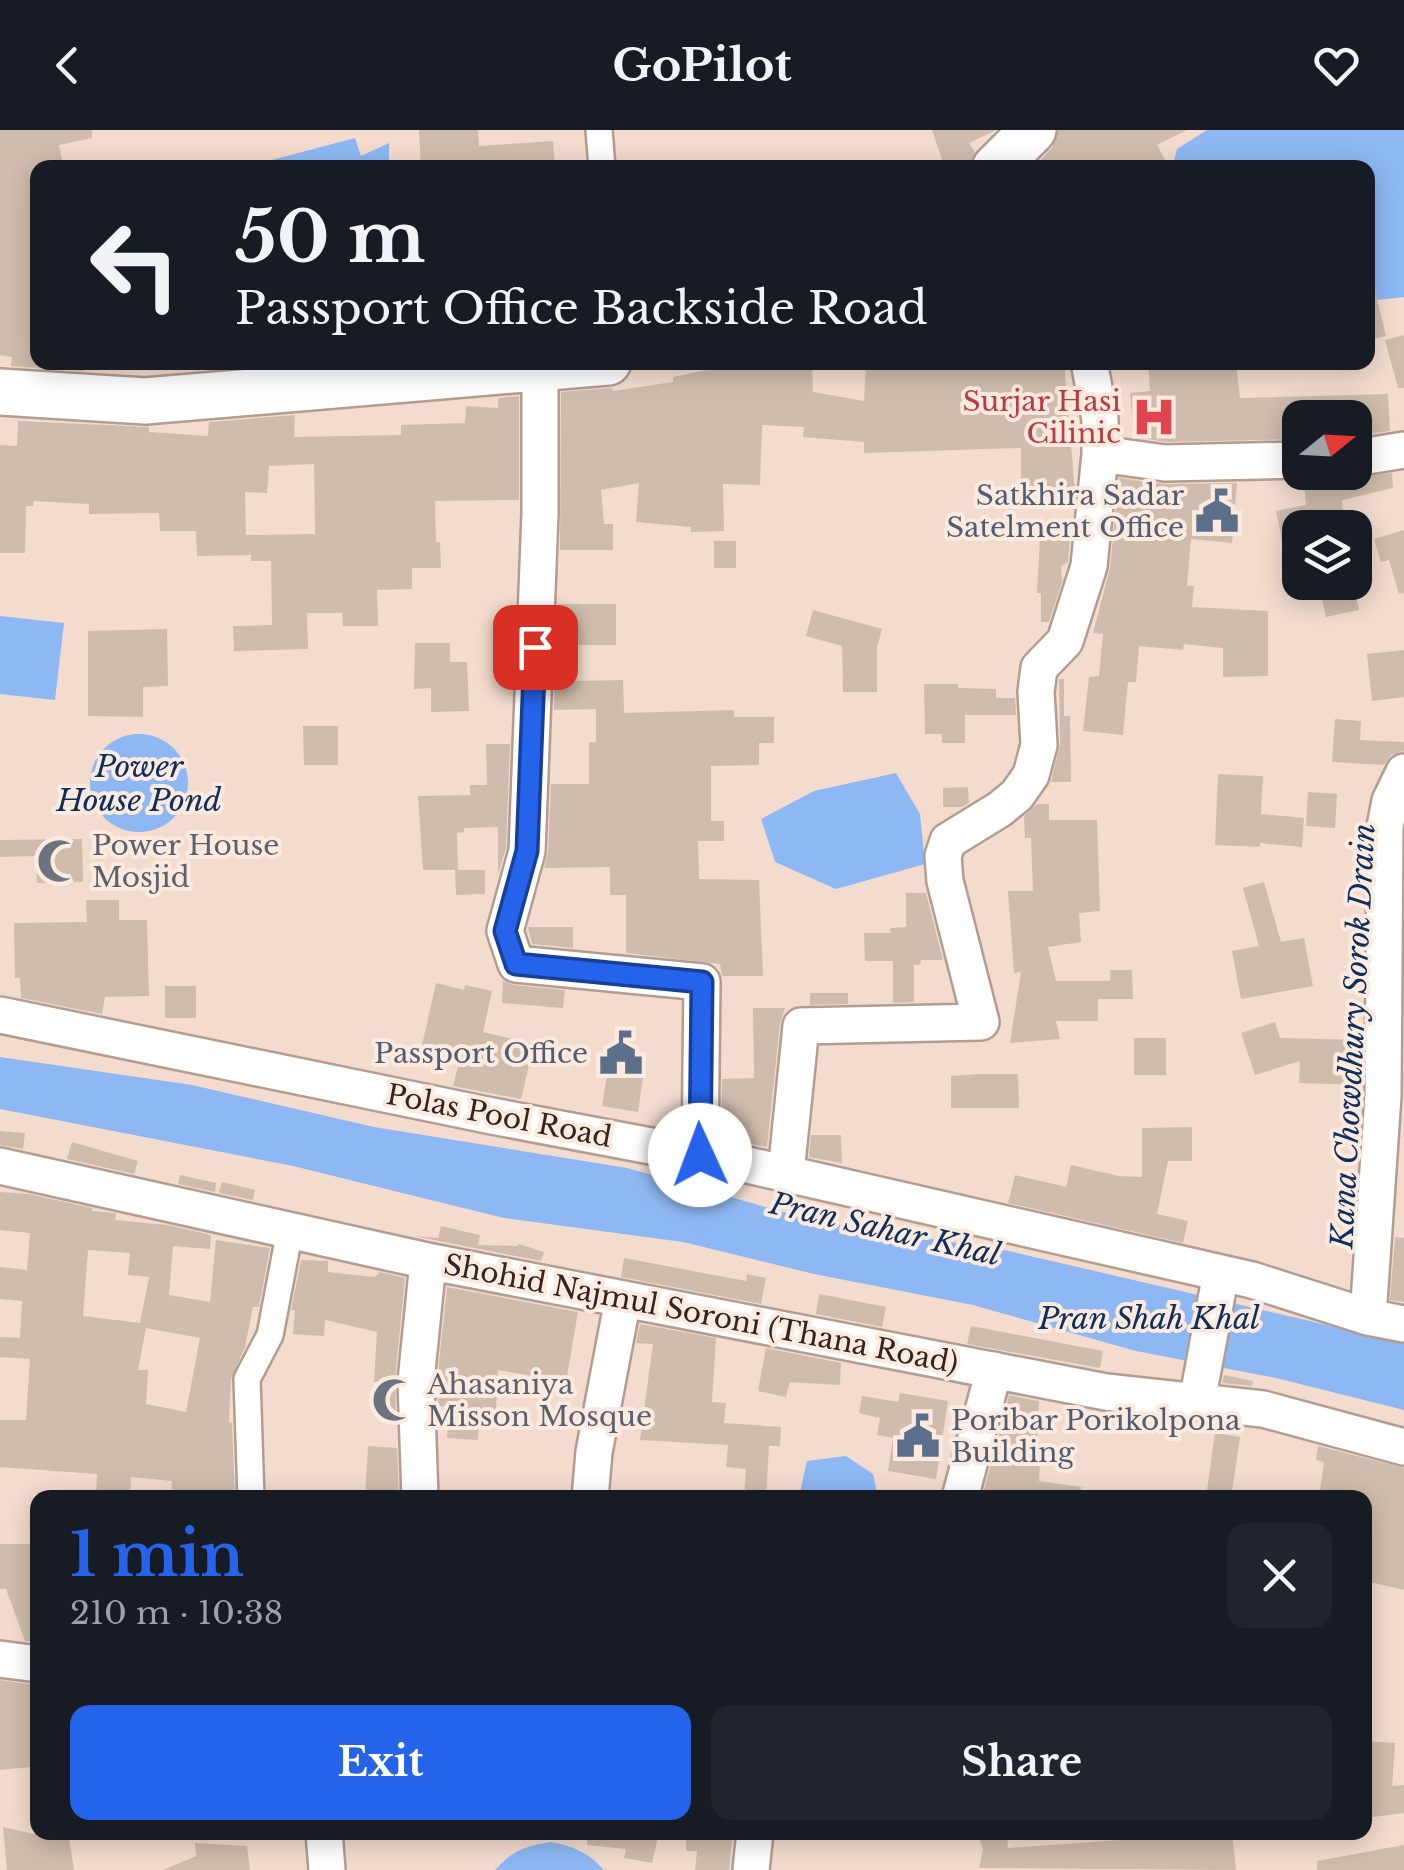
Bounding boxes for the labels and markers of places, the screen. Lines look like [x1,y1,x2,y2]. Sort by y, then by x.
place label: Surjar Hasi Cilinic [962,384,1121,451]
hospital icon: Surjar Hasi Cilinic [1130,393,1178,441]
place label: Satkhira Sadar Satelment Office [946,478,1185,545]
public building icon: Satkhira Sadar Satelment Office [1193,487,1241,535]
pin [493,605,578,690]
place label: Power House Mosjid [92,828,279,895]
mosque icon: Power House Mosjid [35,837,83,885]
public building icon: Passport Office [597,1029,645,1077]
place label: Passport Office [374,1036,588,1071]
place label: Ahasaniya Misson Mosque [426,1367,652,1434]
mosque icon: Ahasaniya Misson Mosque [370,1376,418,1424]
place label: Poribar Porikolpona Building [951,1403,1241,1470]
public building icon: Poribar Porikolpona Building [894,1412,942,1460]

